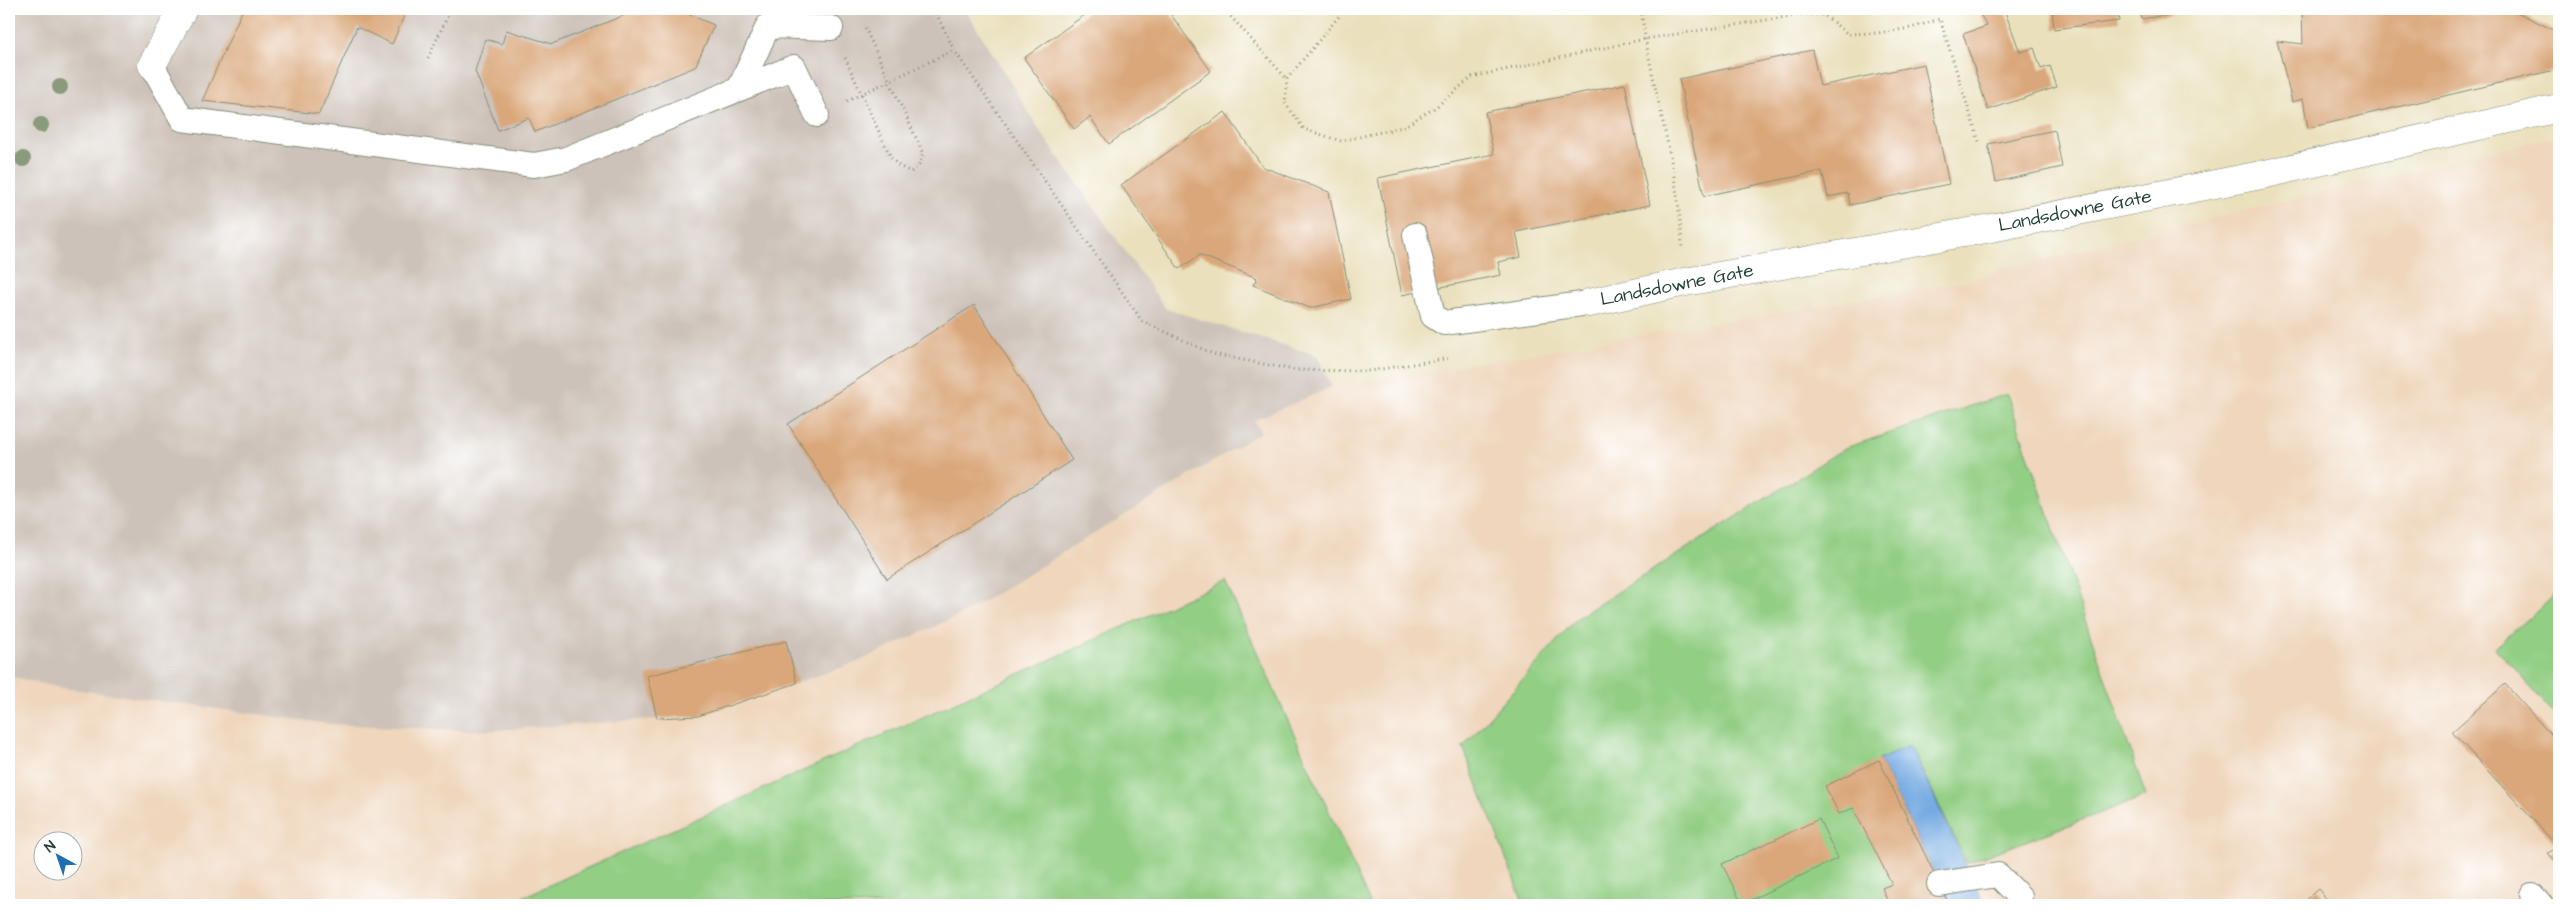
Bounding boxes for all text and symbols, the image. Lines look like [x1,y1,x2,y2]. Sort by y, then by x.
street label: Landsdowne Gate [1996,183,2154,239]
street label: Landsdowne Gate [1598,257,1756,313]
north arrow [32,832,82,882]
text: N [40,836,60,857]

